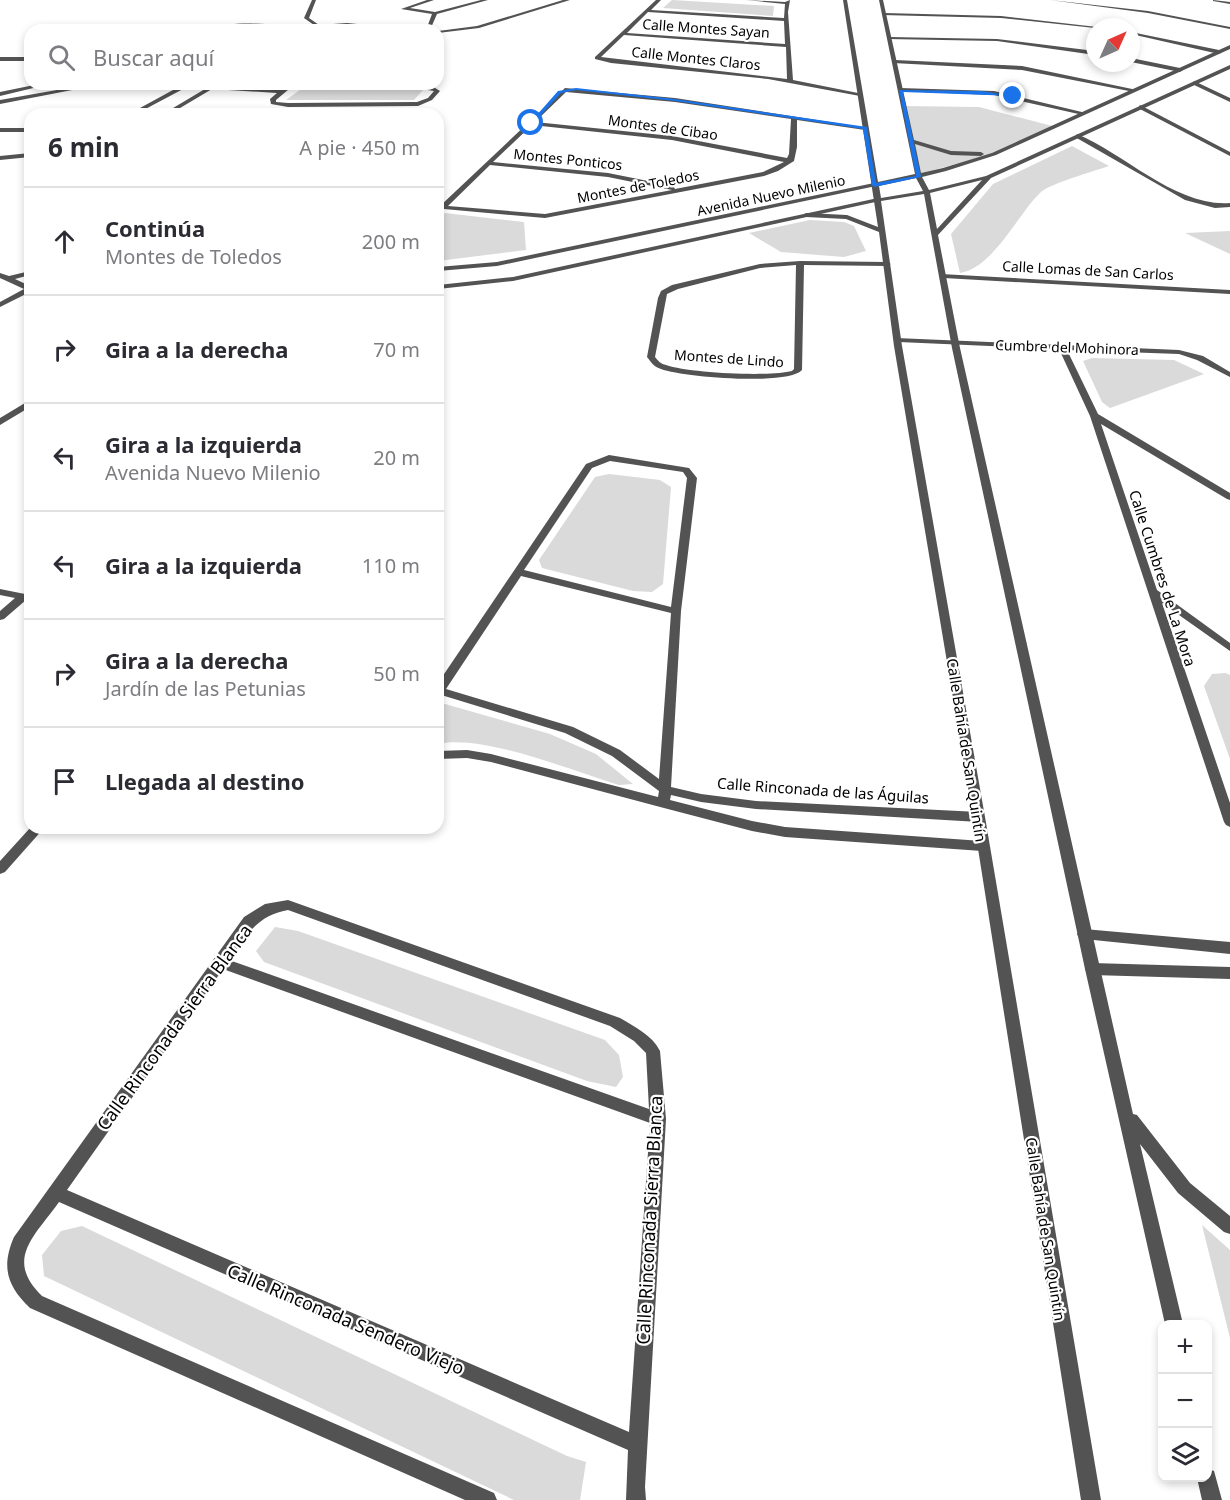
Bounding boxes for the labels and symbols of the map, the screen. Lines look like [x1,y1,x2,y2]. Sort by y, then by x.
street label: Calle Montes Sayan [642,14,770,42]
north arrow [1086,18,1140,72]
street label: Calle Montes Claros [631,42,762,74]
route end [999,82,1025,108]
route start [517,109,543,135]
street label: Montes de Cibao [607,110,719,144]
street label: Montes Ponticos [513,144,624,174]
street label: Montes de Toledos [575,165,701,207]
street label: Avenida Nuevo Milenio [695,170,847,220]
street label: Calle Lomas de San Carlos [1002,256,1175,284]
street label: Cumbre del Mohinora [995,335,1139,359]
street label: Montes de Lindo [673,345,785,371]
street label: Calle Cumbres de La Mora [1125,487,1201,669]
street label: Calle Bahía de San Quintín [943,657,991,843]
street label: Calle Rinconada de las Águilas [716,773,930,807]
street label: Calle Rinconada Sierra Blanca [91,919,257,1135]
street label: Calle Rinconada Sierra Blanca [630,1095,668,1345]
street label: Calle Bahía de San Quintín [1022,1136,1070,1322]
street label: Calle Rinconada Sendero Viejo [224,1258,468,1380]

